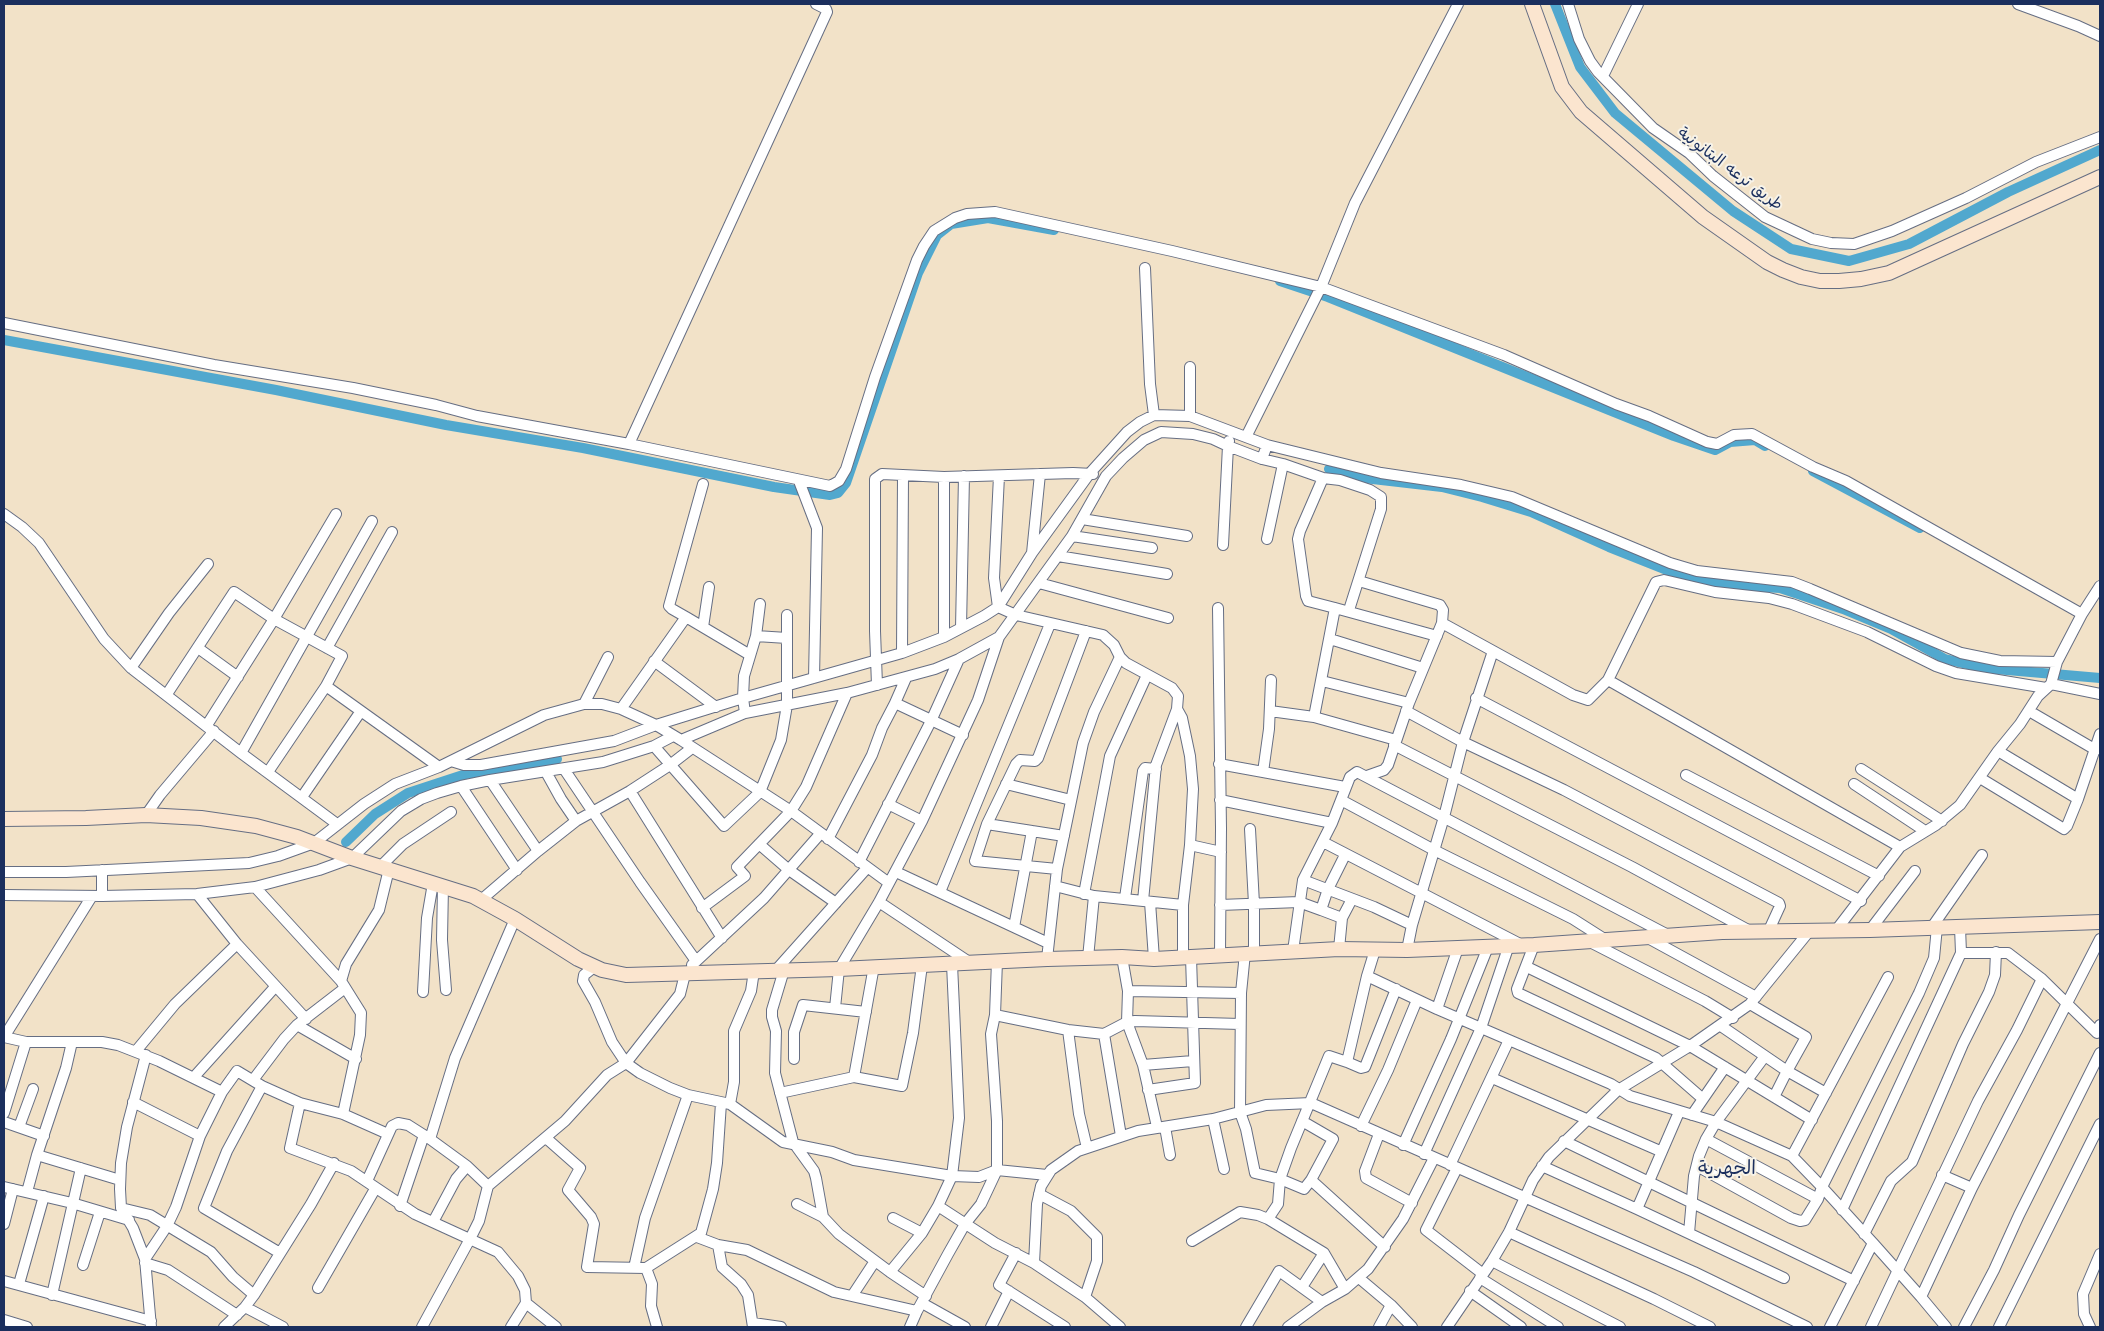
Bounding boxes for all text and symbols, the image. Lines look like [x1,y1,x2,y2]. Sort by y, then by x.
street label: طريق ترعه البتانونية [1674,123,1786,215]
district label: الجهرية [1698,1158,1756,1180]

